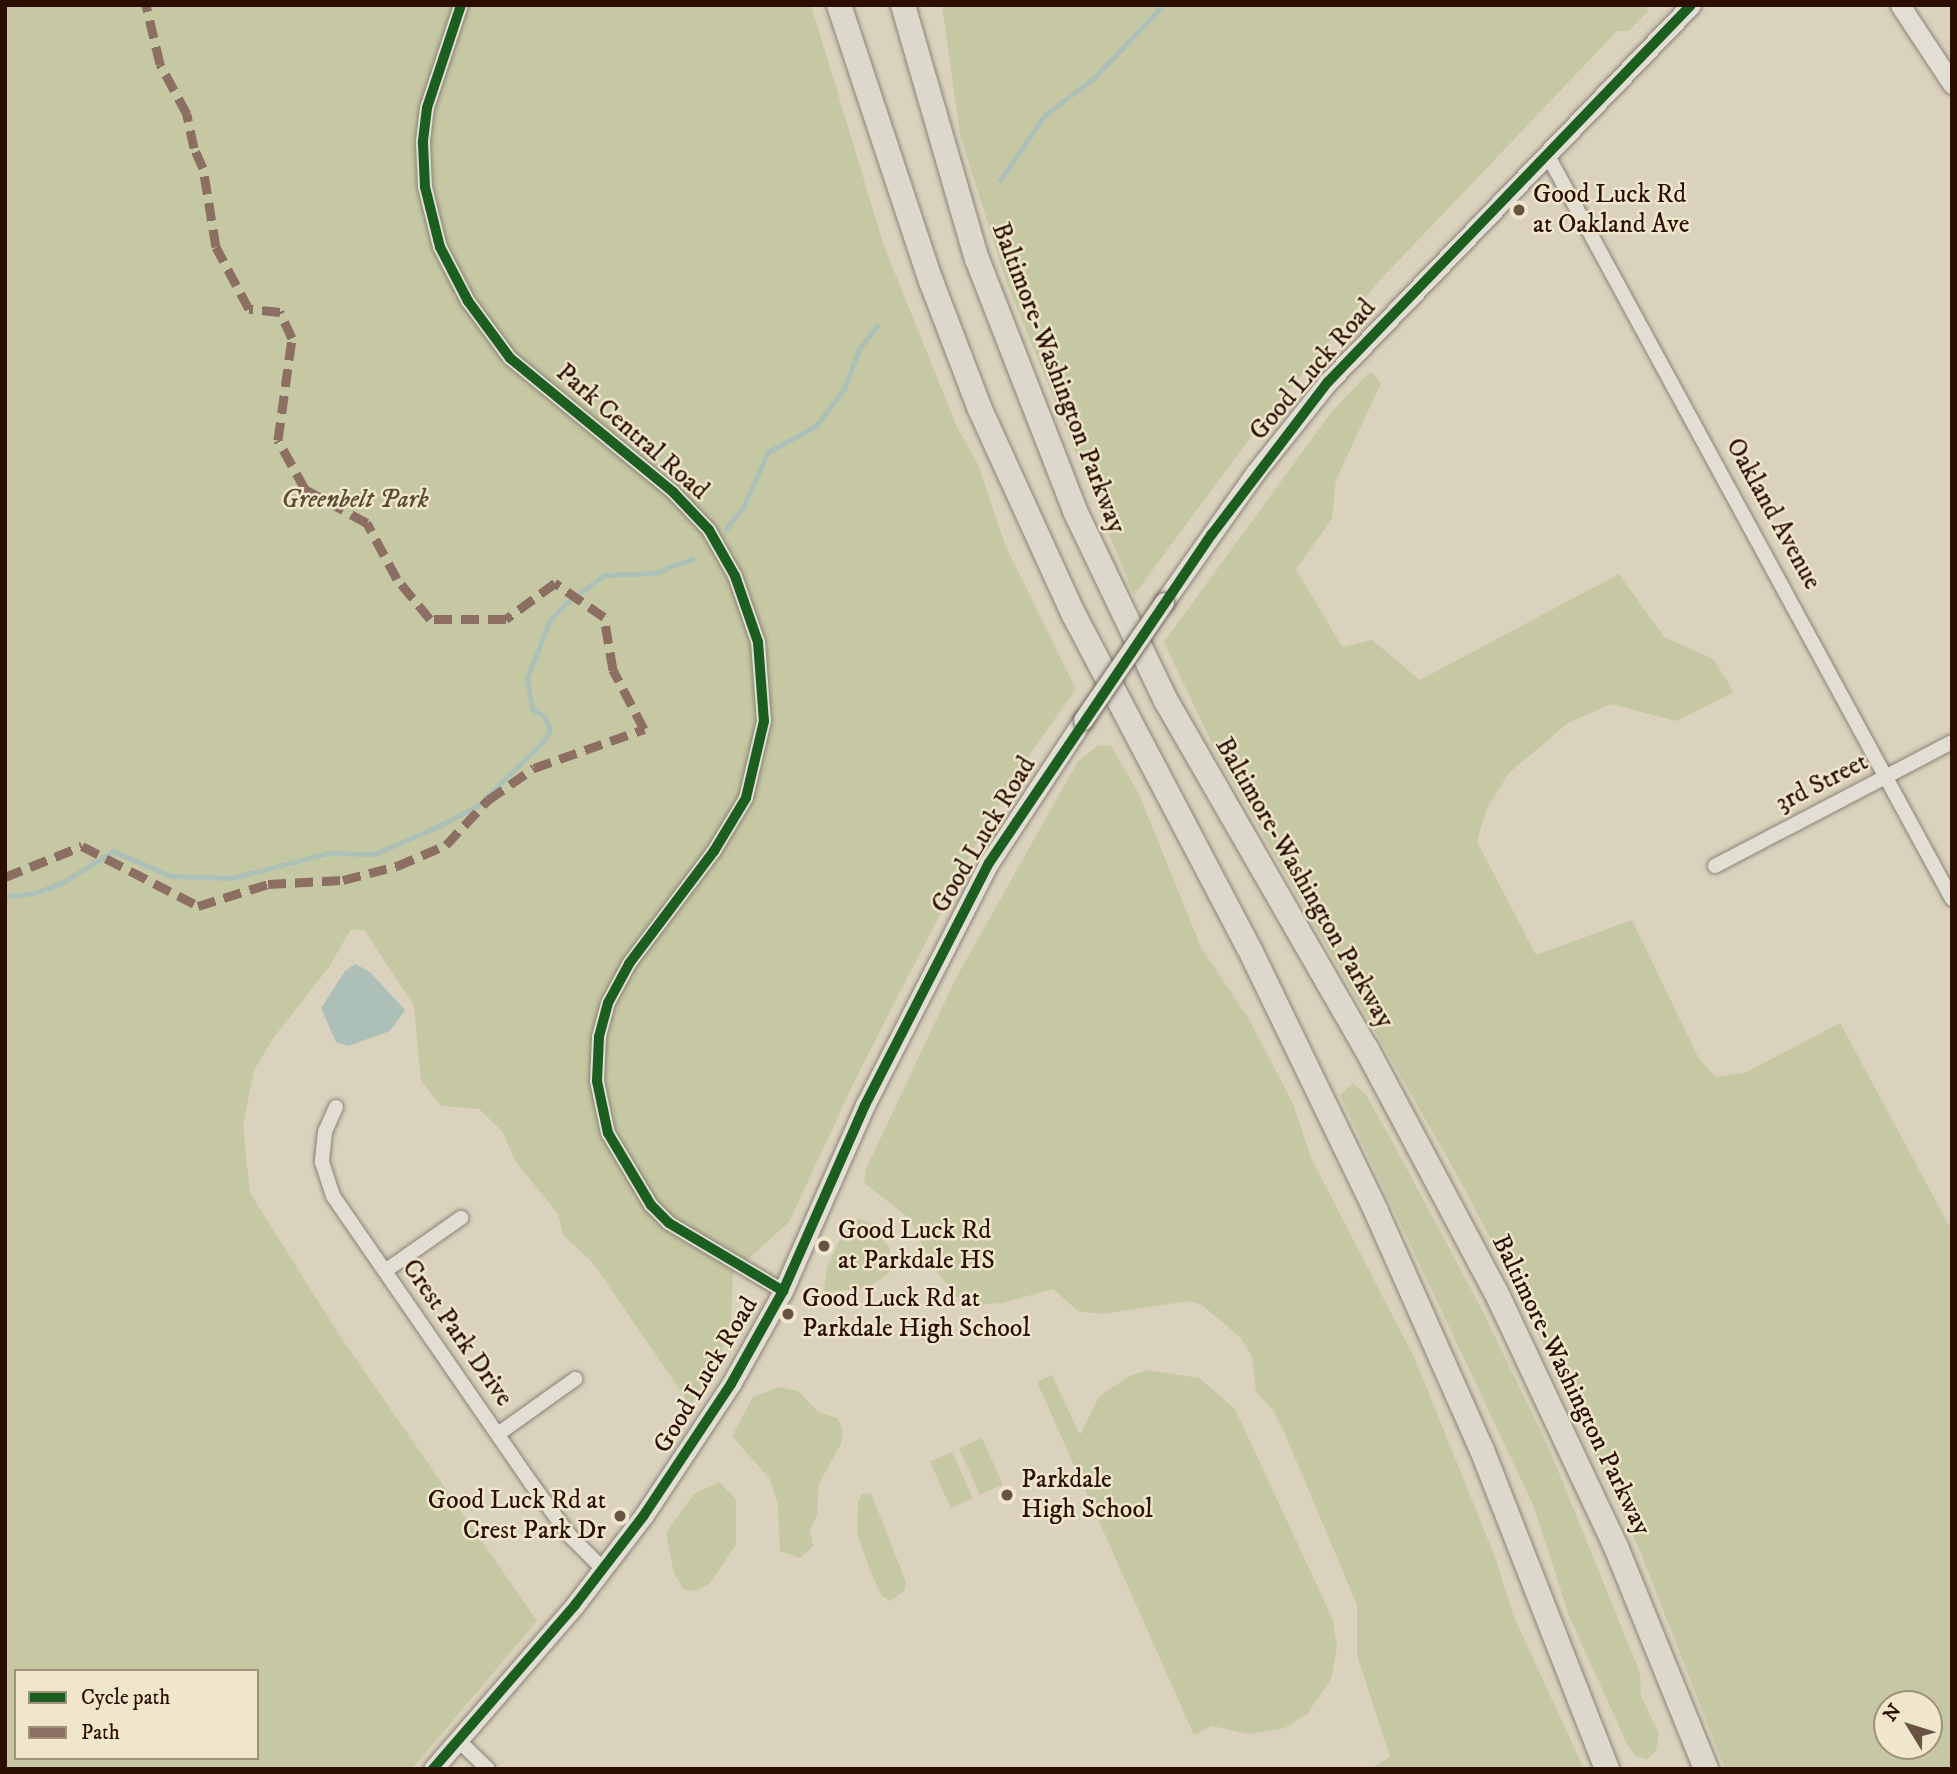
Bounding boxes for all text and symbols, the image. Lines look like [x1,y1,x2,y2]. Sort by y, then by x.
place label: Good Luck Rd at Oakland Ave [1533,179,1689,241]
marker: Good Luck Rd at Oakland Ave [1511,202,1527,218]
street label: Baltimore-Washington Parkway [984,218,1132,538]
street label: Good Luck Road [1243,293,1383,447]
street label: Park Central Road [549,357,715,507]
street label: Oakland Avenue [1719,433,1827,595]
park label: Greenbelt Park [281,484,429,516]
street label: Baltimore-Washington Parkway [1208,732,1400,1034]
street label: 3rd Street [1771,747,1873,819]
street label: Good Luck Road [925,751,1043,919]
place label: Good Luck Rd at Parkdale HS [838,1215,995,1276]
street label: Baltimore-Washington Parkway [1485,1230,1657,1540]
marker: Good Luck Rd at Parkdale HS [816,1238,832,1254]
street label: Crest Park Drive [395,1254,519,1412]
place label: Good Luck Rd at Parkdale High School [802,1283,1030,1344]
street label: Good Luck Road [647,1291,765,1459]
marker: Good Luck Rd at Parkdale High School [780,1306,796,1322]
place label: Parkdale High School [1021,1464,1153,1526]
place label: Good Luck Rd at Crest Park Dr [428,1485,606,1546]
marker: Parkdale High School [999,1487,1015,1503]
marker: Good Luck Rd at Crest Park Dr [612,1508,628,1524]
legend [14,1669,259,1760]
text: Cycle path [81,1685,170,1711]
north arrow [1873,1690,1943,1760]
text: N [1879,1700,1906,1726]
text: Path [81,1720,120,1746]

